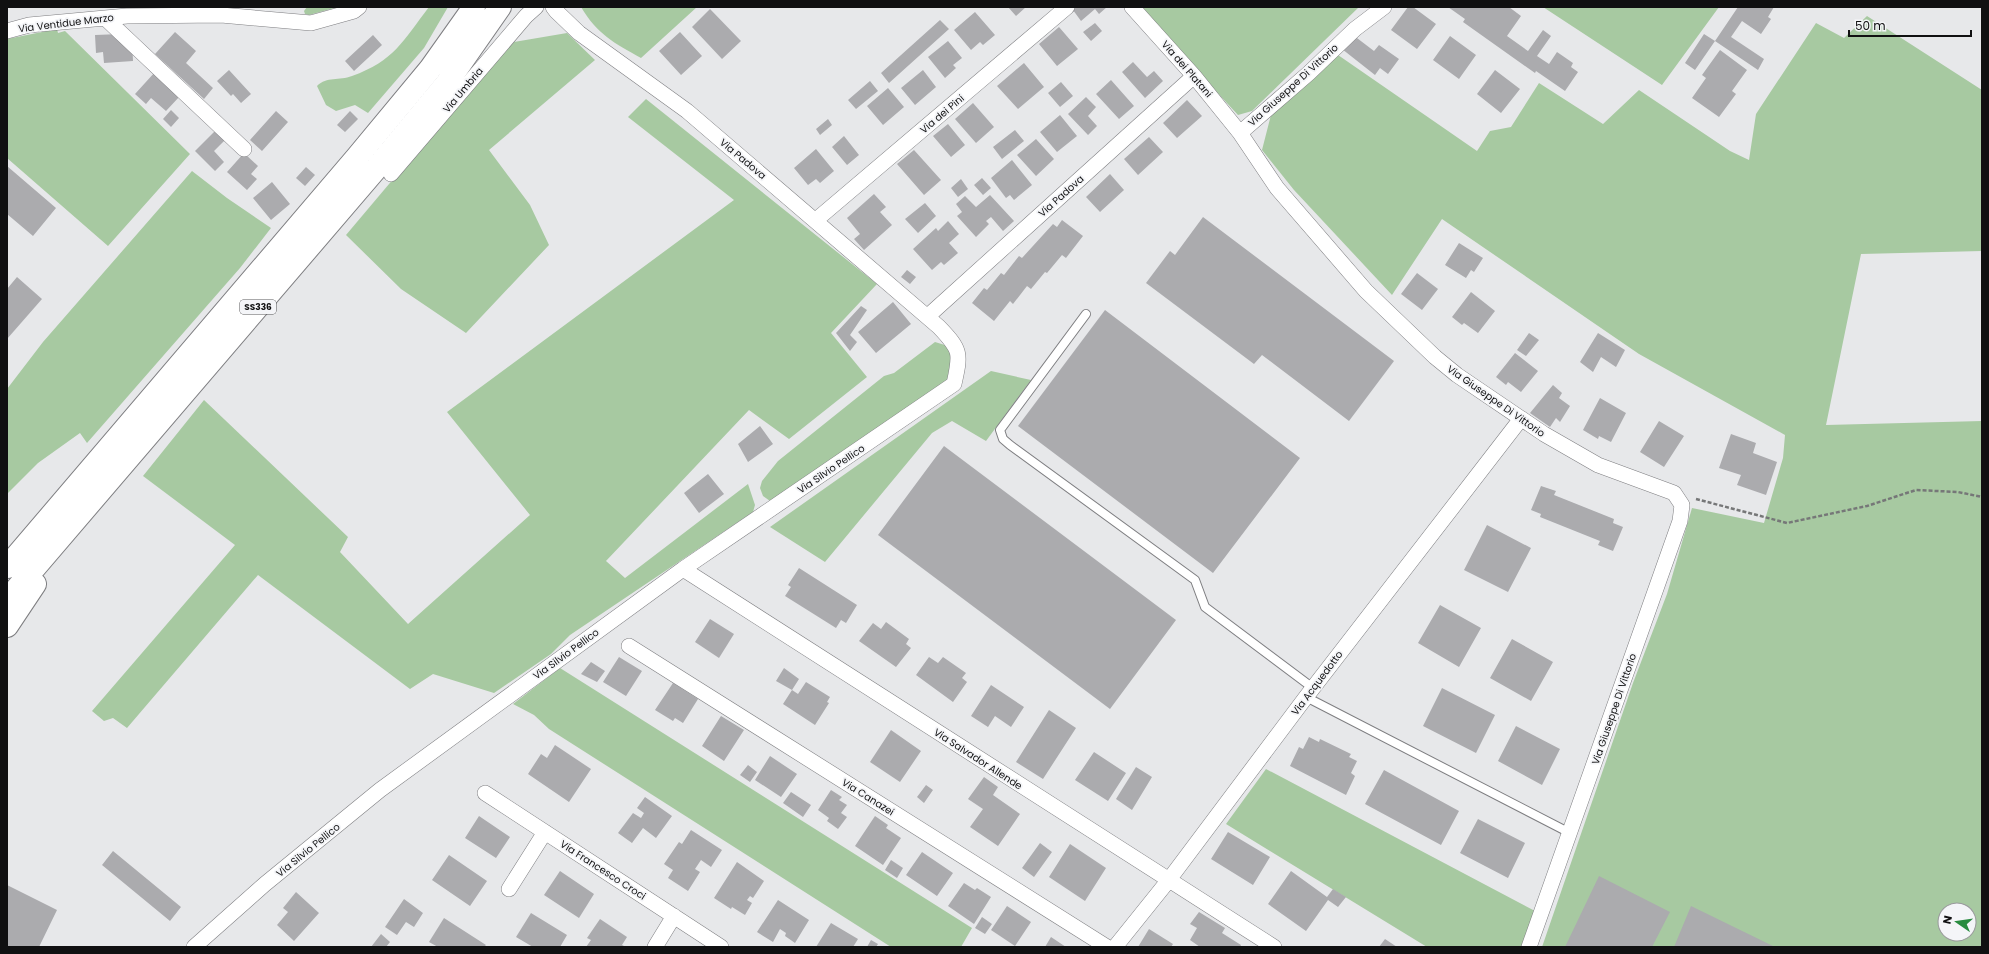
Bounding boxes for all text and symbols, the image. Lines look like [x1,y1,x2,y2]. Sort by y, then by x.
street label: Via Ventidue Marzo [17,10,115,36]
scale bar [1849,12,1971,38]
text: 50 m [1855,17,1886,34]
street label: Via dei Platani [1158,37,1216,101]
street label: Via Giuseppe Di Vittorio [1245,40,1341,130]
street label: Via Umbria [439,64,487,116]
street label: Via dei Pini [917,91,967,137]
street label: Via Padova [716,135,770,183]
street label: Via Padova [1035,171,1087,221]
road number: SS336 [240,300,276,314]
street label: Via Giuseppe Di Vittorio [1444,361,1548,441]
street label: Via Silvio Pellico [794,441,868,497]
street label: Via Silvio Pellico [530,625,602,683]
street label: Via Acquedotto [1288,647,1346,719]
street label: Via Giuseppe Di Vittorio [1588,651,1640,767]
street label: Via Salvador Allende [931,725,1025,793]
street label: Via Canazei [839,775,897,819]
street label: Via Silvio Pellico [273,819,343,881]
street label: Via Francesco Croci [557,837,649,903]
north arrow [1937,902,1977,942]
text: N [1939,914,1956,926]

